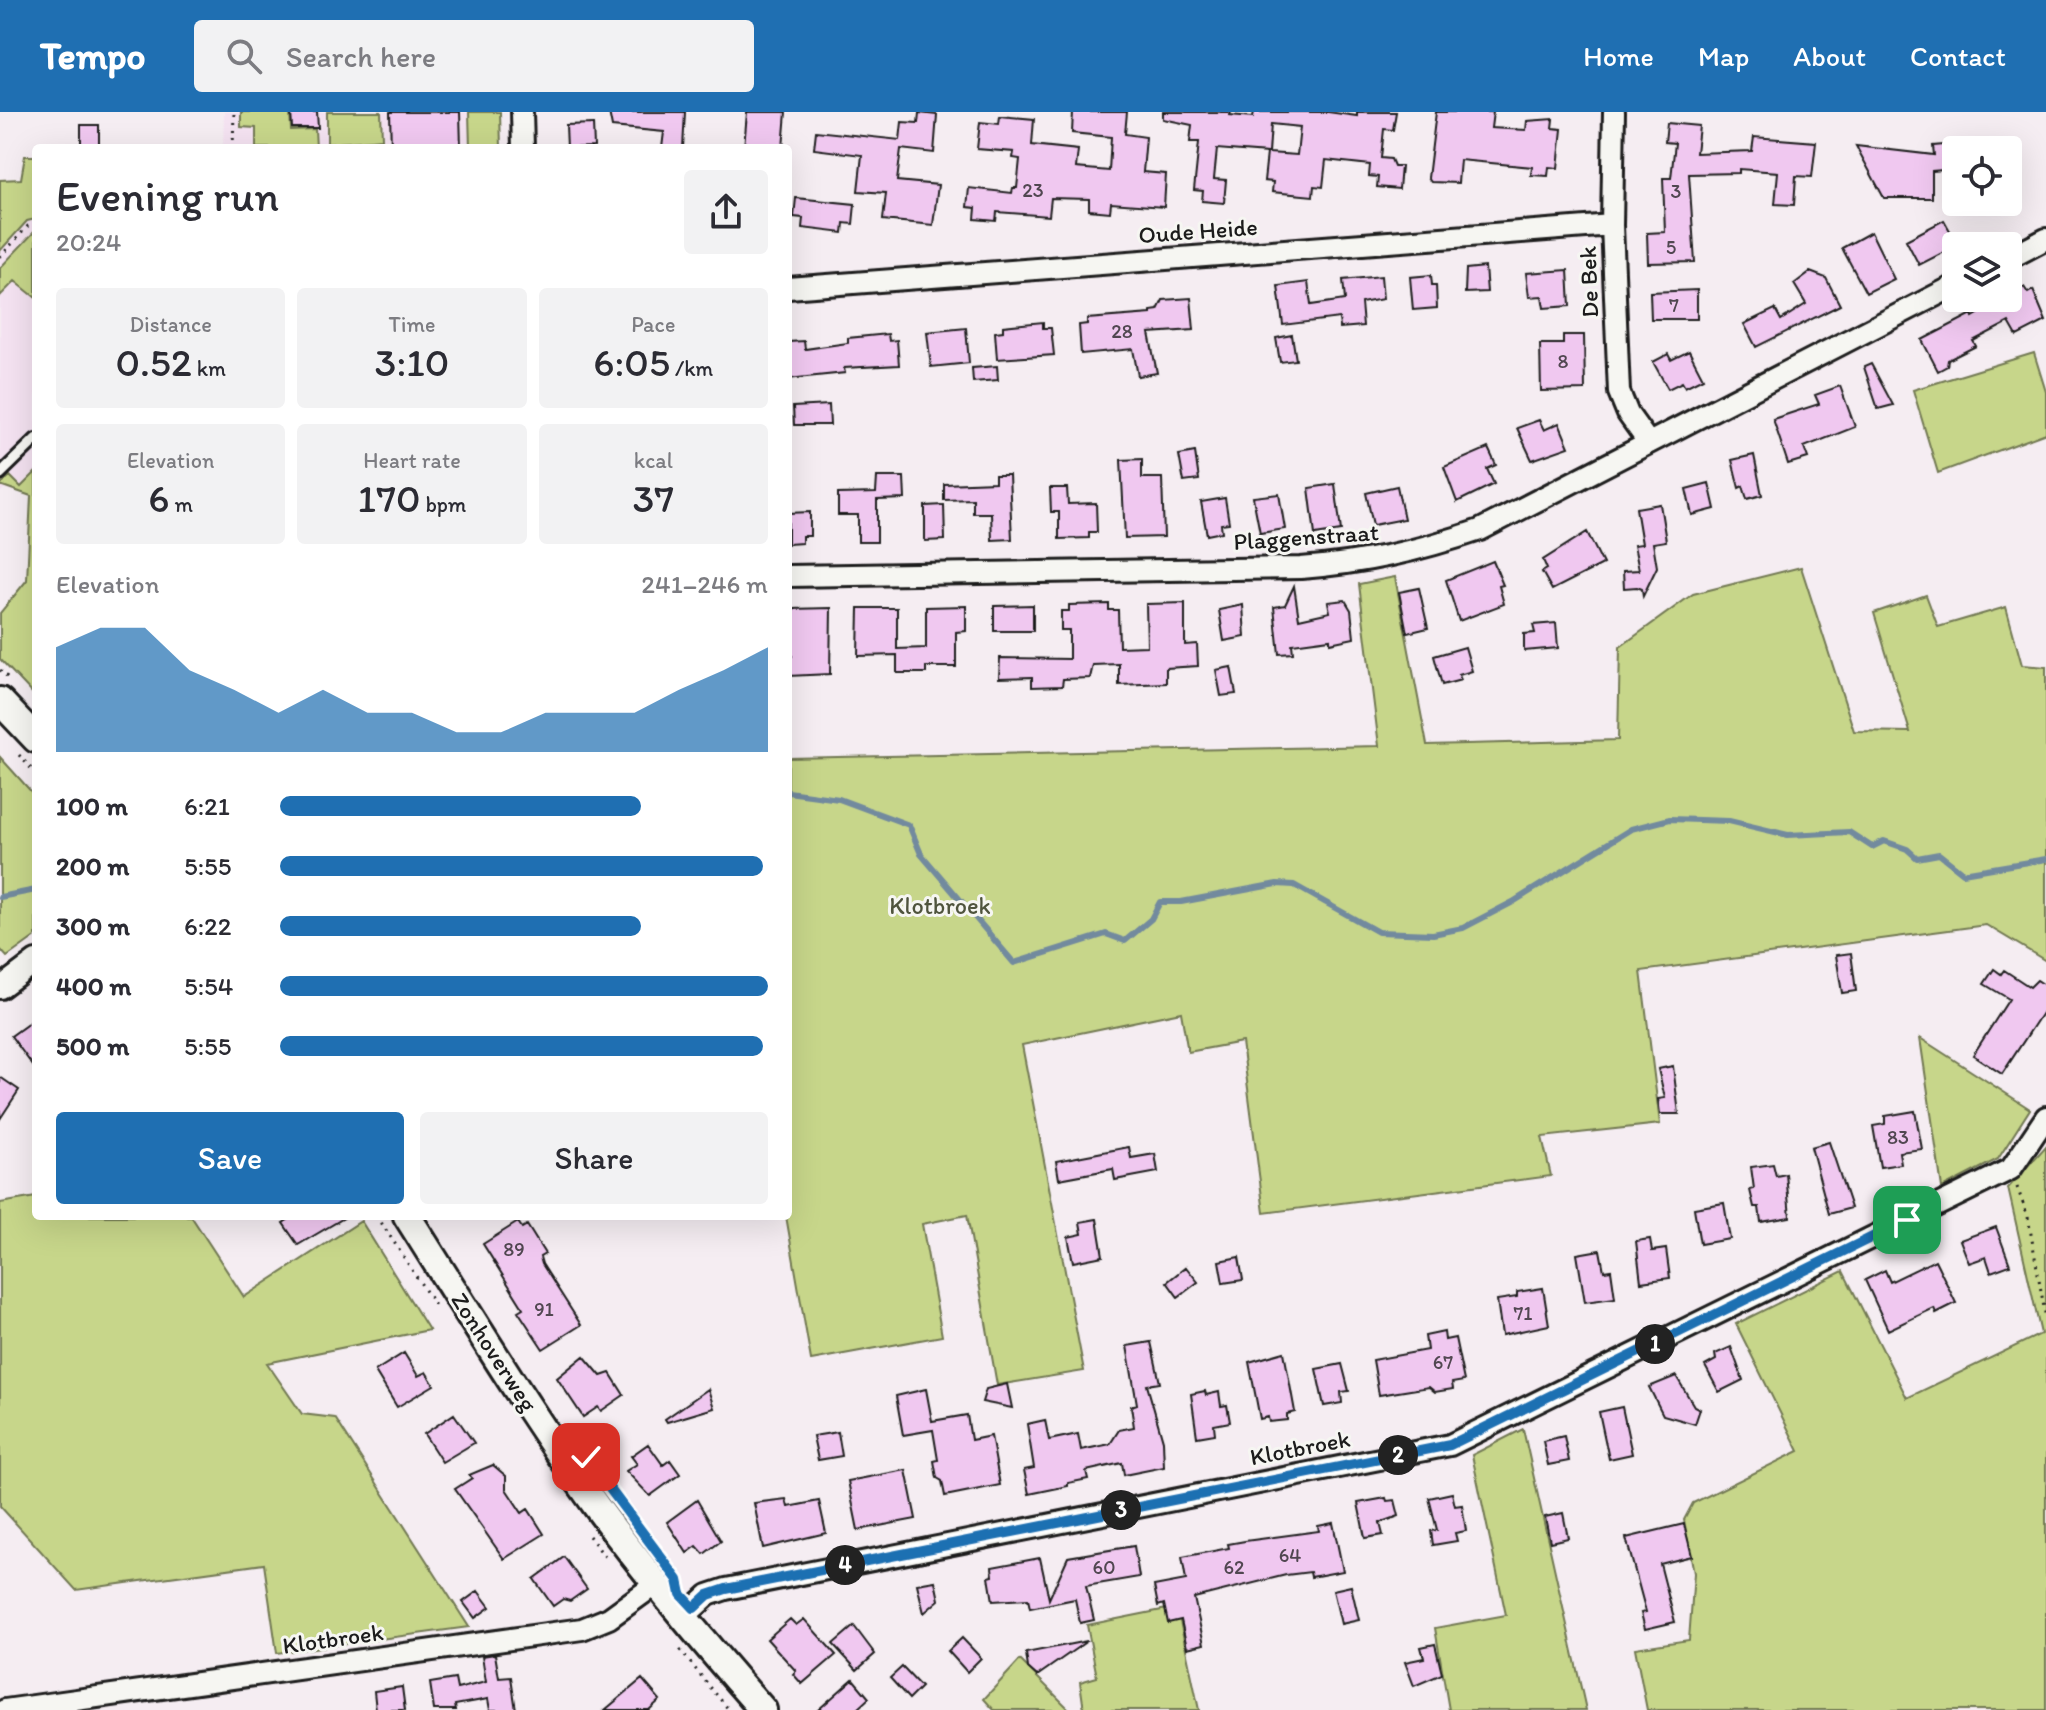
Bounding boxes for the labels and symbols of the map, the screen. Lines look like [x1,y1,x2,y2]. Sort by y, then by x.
house number: 23 [1022,178,1044,202]
house number: 3 [1671,179,1682,203]
street label: Oude Heide [1137,212,1258,249]
house number: 5 [1666,235,1676,259]
street label: De Bek [1573,245,1604,318]
house number: 7 [1669,293,1679,317]
house number: 28 [1111,319,1133,343]
house number: 8 [1558,349,1569,373]
street label: Plaggenstraat [1232,517,1380,556]
park label: Klotbroek [889,891,991,920]
house number: 83 [1887,1125,1909,1149]
pin [1873,1186,1941,1254]
house number: 89 [503,1237,525,1261]
street label: Zonhoverweg [445,1287,544,1417]
house number: 91 [534,1297,554,1321]
house number: 71 [1513,1301,1533,1325]
pin: 1 [1635,1324,1675,1364]
house number: 67 [1433,1350,1453,1374]
pin [552,1423,620,1491]
street label: Klotbroek [1247,1424,1352,1471]
pin: 2 [1378,1435,1418,1475]
pin: 3 [1101,1490,1141,1530]
house number: 64 [1279,1543,1301,1567]
pin: 4 [825,1545,865,1585]
house number: 60 [1093,1555,1115,1579]
house number: 62 [1223,1555,1245,1579]
street label: Klotbroek [281,1617,385,1660]

